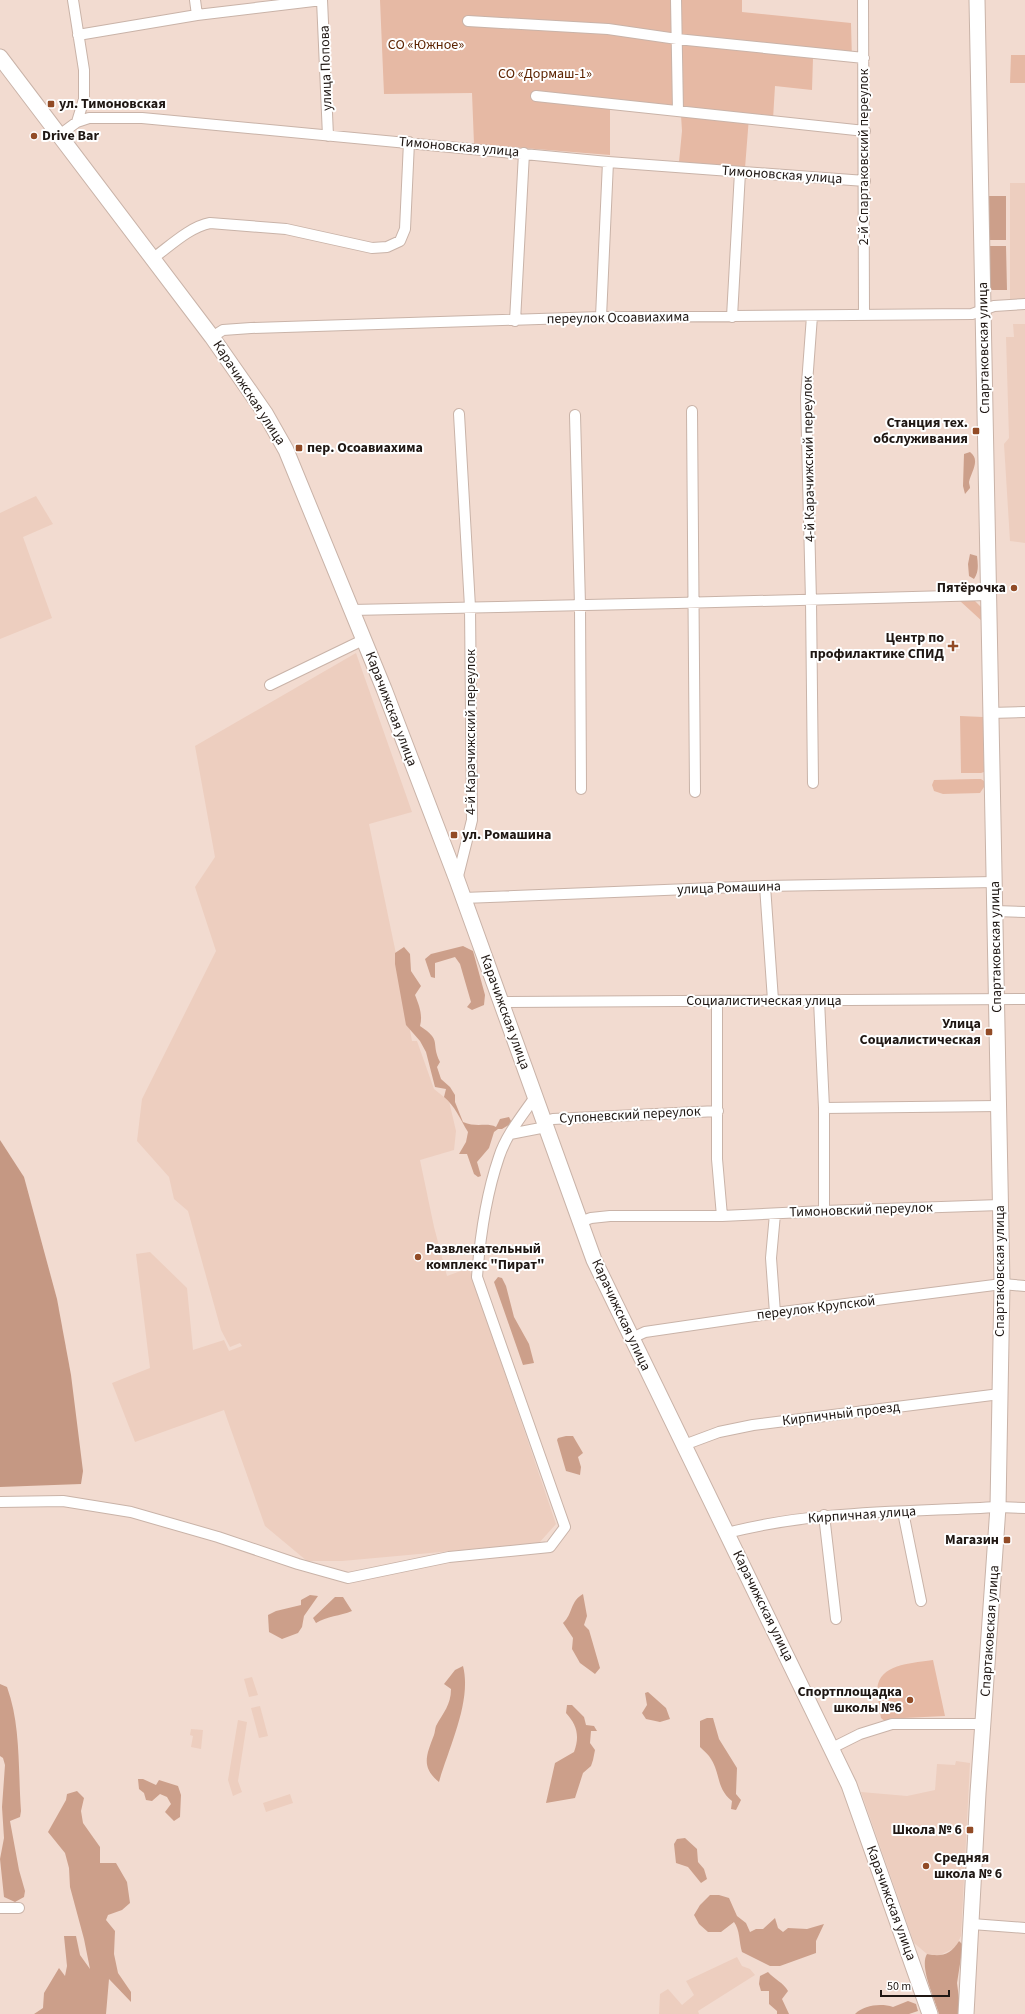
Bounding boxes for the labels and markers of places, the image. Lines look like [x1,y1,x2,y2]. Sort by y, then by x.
place label: ул. Тимоновская [59,94,166,114]
marker: ул. Тимоновская [46,99,56,109]
place label: Drive Bar [42,126,99,146]
marker: Drive Bar [29,131,39,141]
place label: Станция тех. обслуживания [873,413,968,449]
marker: Станция тех. обслуживания [971,426,981,436]
place label: пер. Осоавиахима [307,438,423,458]
marker: пер. Осоавиахима [294,443,304,453]
place label: Пятёрочка [937,578,1006,598]
marker: Пятёрочка [1009,583,1019,593]
place label: Центр по профилактике СПИД [810,628,945,664]
marker: Центр по профилактике СПИД [947,640,959,652]
place label: ул. Ромашина [462,825,551,845]
marker: ул. Ромашина [449,830,459,840]
place label: Улица Социалистическая [860,1014,981,1050]
marker: Улица Социалистическая [984,1027,994,1037]
place label: Развлекательный комплекс "Пират" [426,1239,545,1275]
marker: Развлекательный комплекс "Пират" [413,1252,423,1262]
place label: Магазин [945,1530,999,1550]
marker: Магазин [1002,1535,1012,1545]
place label: Спортплощадка школы №6 [797,1682,902,1718]
marker: Спортплощадка школы №6 [905,1695,915,1705]
place label: Школа № 6 [892,1820,962,1840]
marker: Школа № 6 [965,1825,975,1835]
place label: Средняя школа № 6 [934,1848,1002,1884]
marker: Средняя школа № 6 [921,1861,931,1871]

